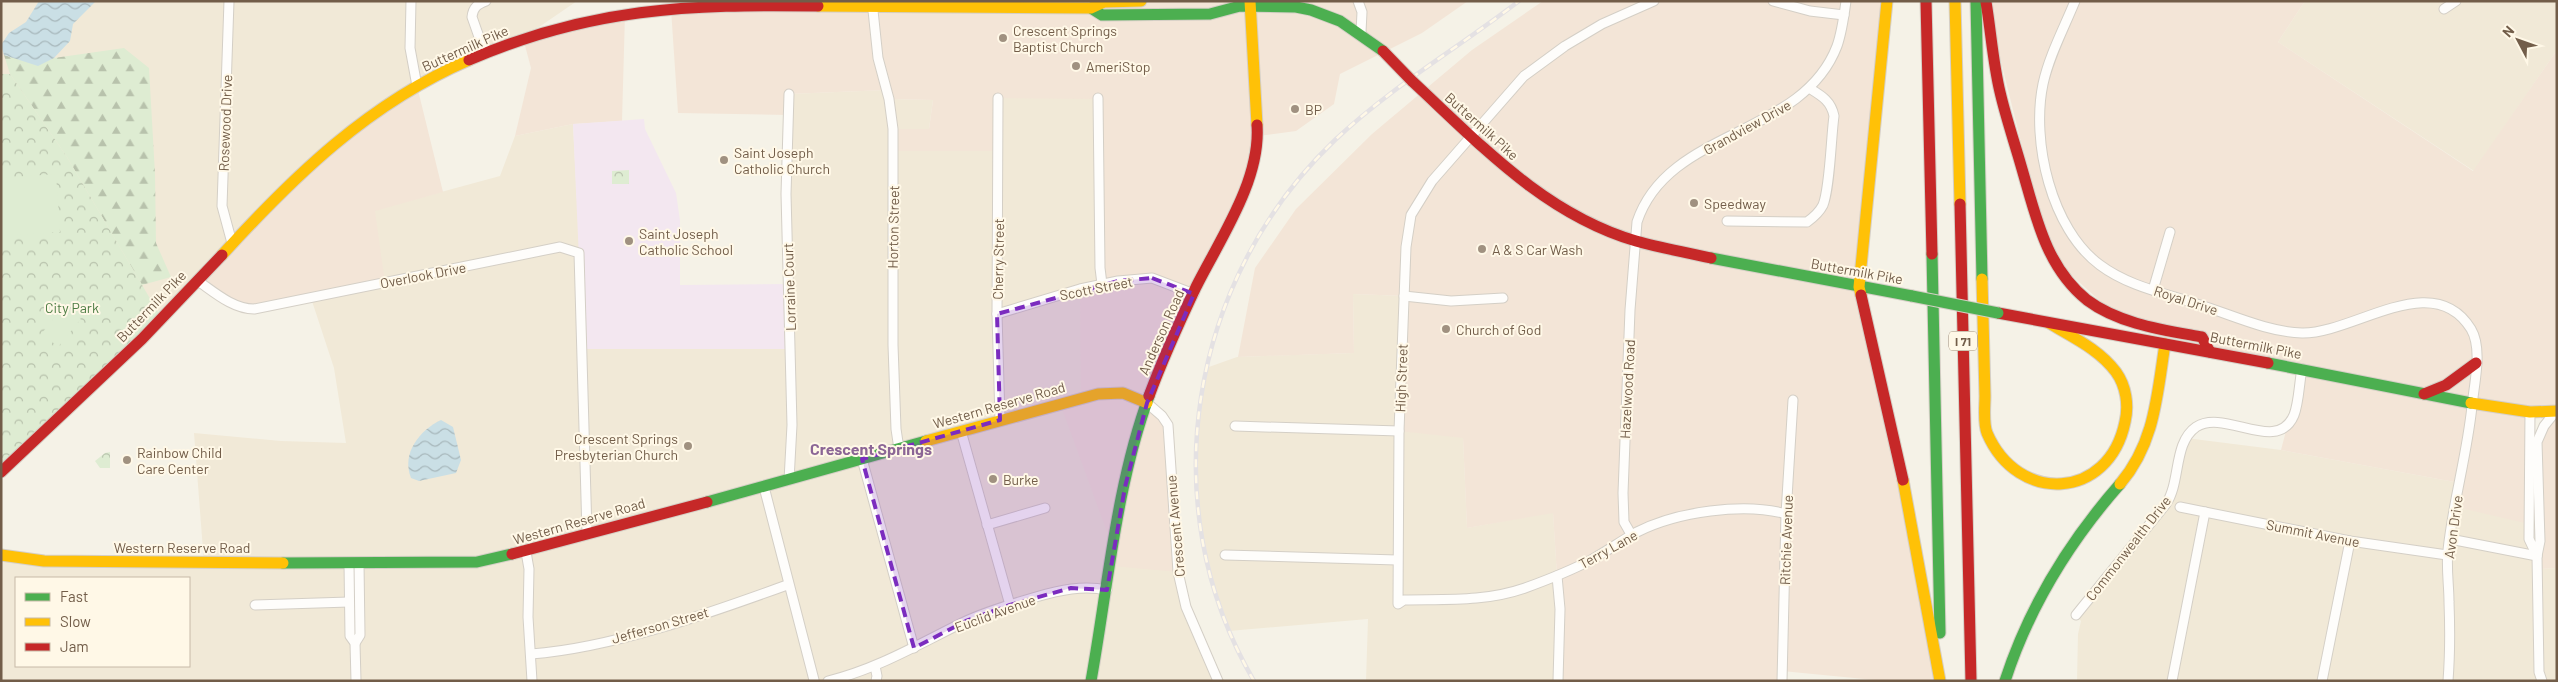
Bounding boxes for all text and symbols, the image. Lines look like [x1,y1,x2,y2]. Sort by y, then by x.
north arrow [2493,15,2543,65]
street label: Buttermilk Pike [419,21,511,75]
place label: Crescent Springs Baptist Church [1013,22,1117,55]
text: N [2498,22,2517,40]
marker: Crescent Springs Baptist Church [997,32,1009,44]
place label: AmeriStop [1086,58,1151,75]
marker: AmeriStop [1070,60,1082,72]
street label: Rosewood Drive [215,74,235,172]
street label: Buttermilk Pike [1442,89,1522,163]
street label: Grandview Drive [1700,96,1794,158]
place label: BP [1305,101,1322,118]
marker: BP [1289,103,1301,115]
place label: Saint Joseph Catholic Church [734,144,830,177]
marker: Saint Joseph Catholic Church [718,154,730,166]
street label: Horton Street [884,185,902,269]
place label: Speedway [1704,195,1766,212]
marker: Speedway [1688,197,1700,209]
street label: Cherry Street [989,218,1007,300]
place label: Saint Joseph Catholic School [639,225,733,258]
marker: Saint Joseph Catholic School [623,235,635,247]
place label: A & S Car Wash [1492,241,1583,258]
street label: Lorraine Court [779,243,799,331]
marker: A & S Car Wash [1476,243,1488,255]
street label: Buttermilk Pike [1810,255,1904,287]
street label: Overlook Drive [379,258,467,292]
street label: Buttermilk Pike [113,267,189,345]
street label: Scott Street [1058,273,1134,303]
street label: Royal Drive [2152,282,2220,318]
street label: Anderson Road [1135,287,1187,377]
park label: City Park [45,299,99,316]
place label: Church of God [1456,321,1541,338]
marker: Church of God [1440,323,1452,335]
street label: Buttermilk Pike [2209,328,2303,362]
road number: I 71 [1949,332,1977,351]
street label: Hazelwood Road [1616,339,1638,439]
street label: High Street [1391,343,1411,413]
street label: Western Reserve Road [931,378,1067,432]
place label: Crescent Springs Presbyterian Church [555,430,678,463]
district label: Crescent Springs [810,439,932,458]
marker: Crescent Springs Presbyterian Church [682,440,694,452]
place label: Rainbow Child Care Center [137,444,222,477]
marker: Rainbow Child Care Center [121,454,133,466]
place label: Burke [1003,471,1038,488]
marker: Burke [987,473,999,485]
street label: Crescent Avenue [1162,474,1188,578]
street label: Commonwealth Drive [2082,492,2174,604]
street label: Western Reserve Road [511,494,647,548]
street label: Avon Drive [2440,494,2466,560]
street label: Ritchie Avenue [1776,495,1796,585]
street label: Summit Avenue [2265,516,2361,550]
street label: Terry Lane [1576,526,1640,572]
street label: Western Reserve Road [114,539,250,556]
legend [15,577,190,667]
text: Fast [60,587,88,605]
street label: Euclid Avenue [952,590,1038,636]
street label: Jefferson Street [609,603,711,647]
text: Slow [60,612,91,630]
text: Jam [60,637,89,655]

